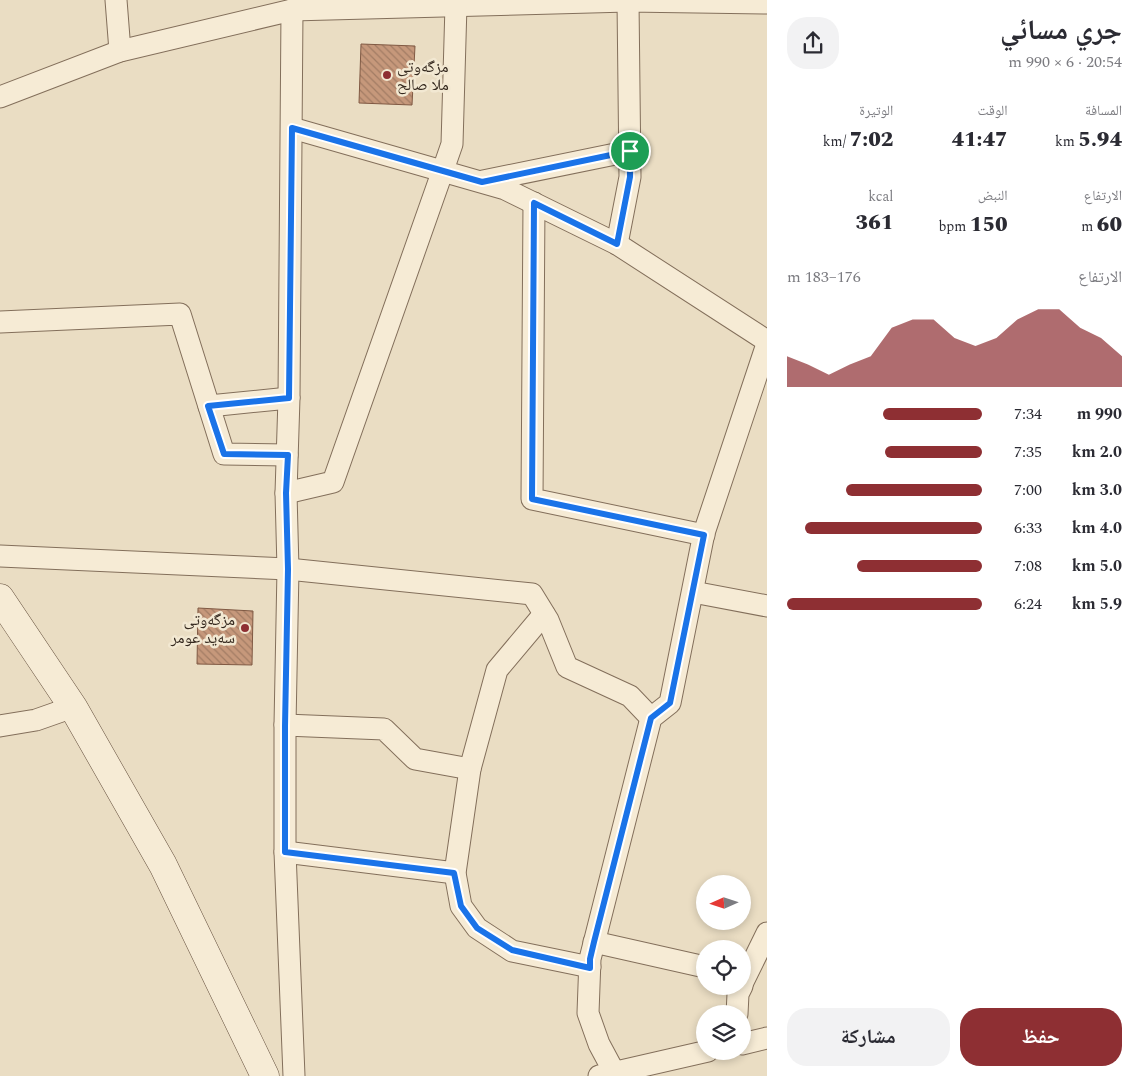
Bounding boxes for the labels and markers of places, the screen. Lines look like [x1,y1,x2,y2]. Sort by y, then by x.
place label: مزگه‌وتی ملا صالح [397,55,449,97]
marker: مزگه‌وتی ملا صالح [381,69,393,81]
pin [609,130,651,172]
place label: مزگەوتی سەید عومر [170,608,235,650]
marker: مزگەوتی سەید عومر [239,622,251,634]

